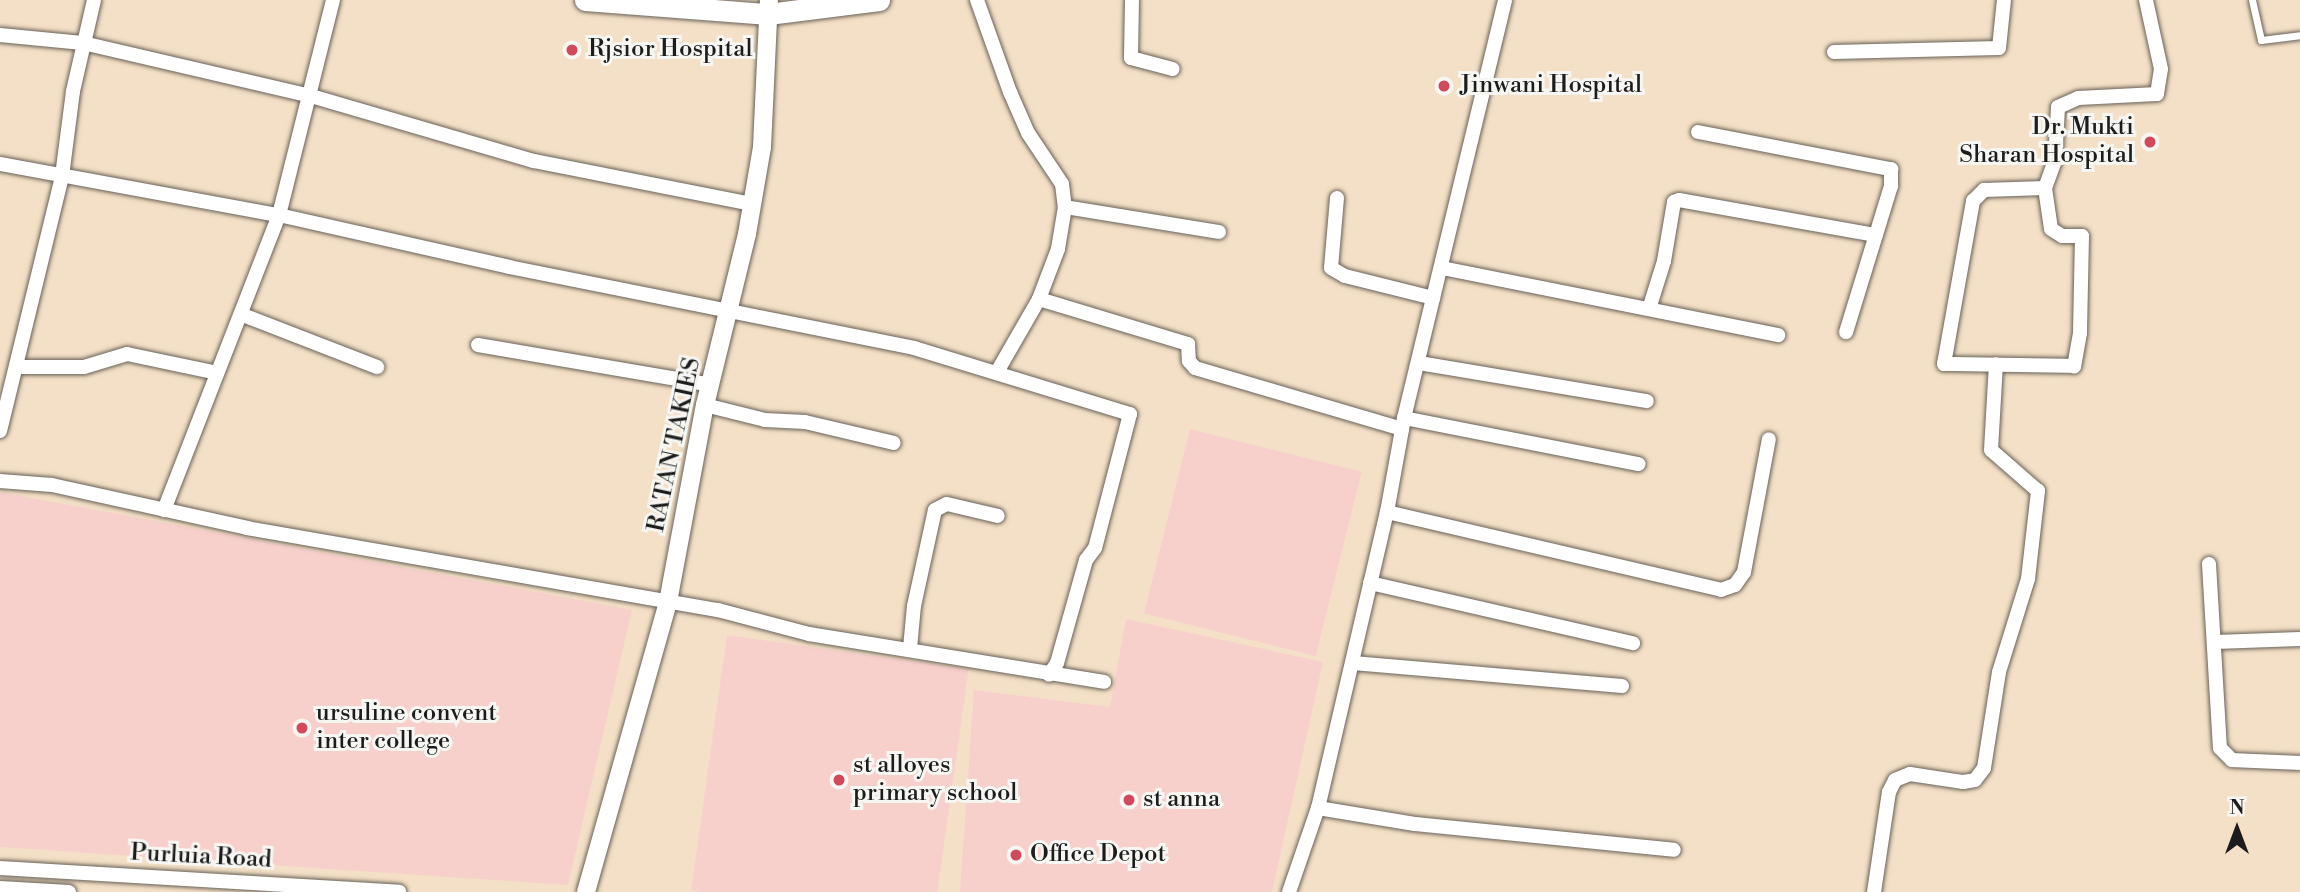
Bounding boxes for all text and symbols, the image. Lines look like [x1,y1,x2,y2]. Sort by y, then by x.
place label: Rjsior Hospital [588,36,753,64]
marker: Rjsior Hospital [562,40,582,60]
place label: Jinwani Hospital [1460,72,1642,100]
marker: Jinwani Hospital [1434,76,1454,96]
place label: Dr. Mukti Sharan Hospital [1959,114,2134,170]
marker: Dr. Mukti Sharan Hospital [2140,132,2160,152]
street label: RATAN TAKIES [642,355,708,535]
place label: ursuline convent inter college [316,700,497,756]
marker: ursuline convent inter college [294,720,310,736]
place label: st alloyes primary school [853,752,1017,808]
marker: st alloyes primary school [831,772,847,788]
place label: st anna [1143,786,1220,814]
marker: st anna [1121,792,1137,808]
north arrow [2202,794,2272,864]
text: N [2229,796,2245,820]
street label: Purluia Road [129,839,273,875]
place label: Office Depot [1030,841,1166,869]
marker: Office Depot [1008,847,1024,863]

